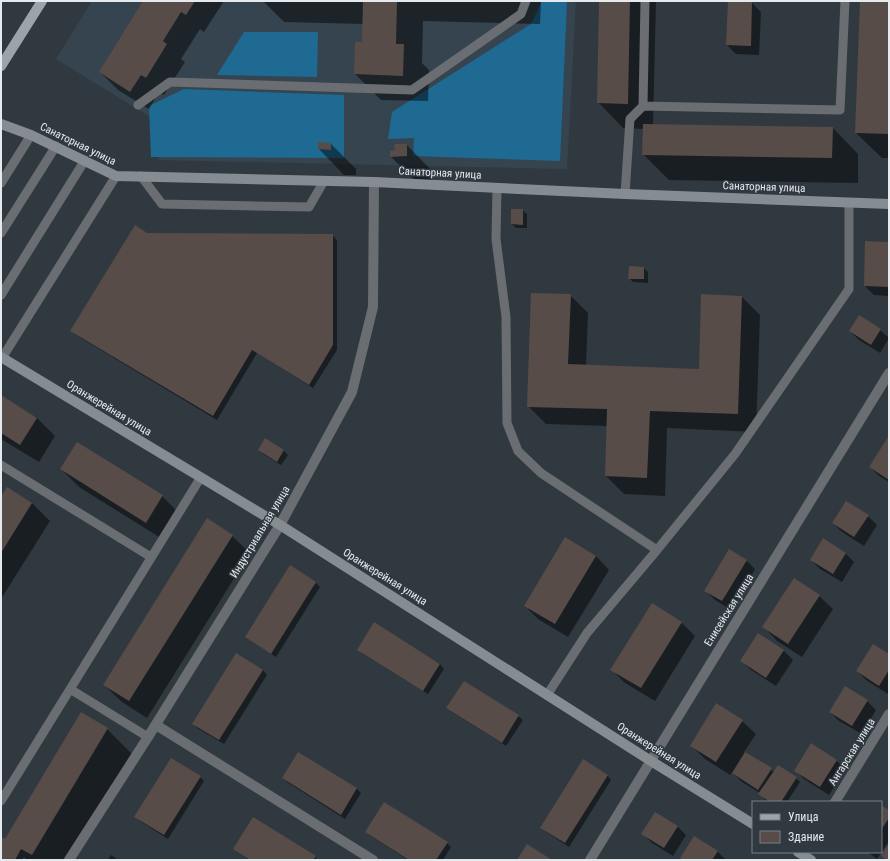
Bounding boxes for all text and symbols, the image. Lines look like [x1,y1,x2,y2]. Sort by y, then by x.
street label: Санаторная улица [38,120,118,168]
street label: Санаторная улица [398,164,482,182]
street label: Санаторная улица [722,179,806,195]
street label: Оранжерейная улица [64,378,154,438]
street label: Индустриальная улица [227,484,293,580]
street label: Оранжерейная улица [341,546,429,608]
street label: Енисейская улица [702,572,756,648]
street label: Ангарская улица [826,716,878,788]
street label: Оранжерейная улица [615,720,703,782]
legend [752,801,882,853]
text: Улица [788,810,819,824]
text: Здание [788,830,825,844]

